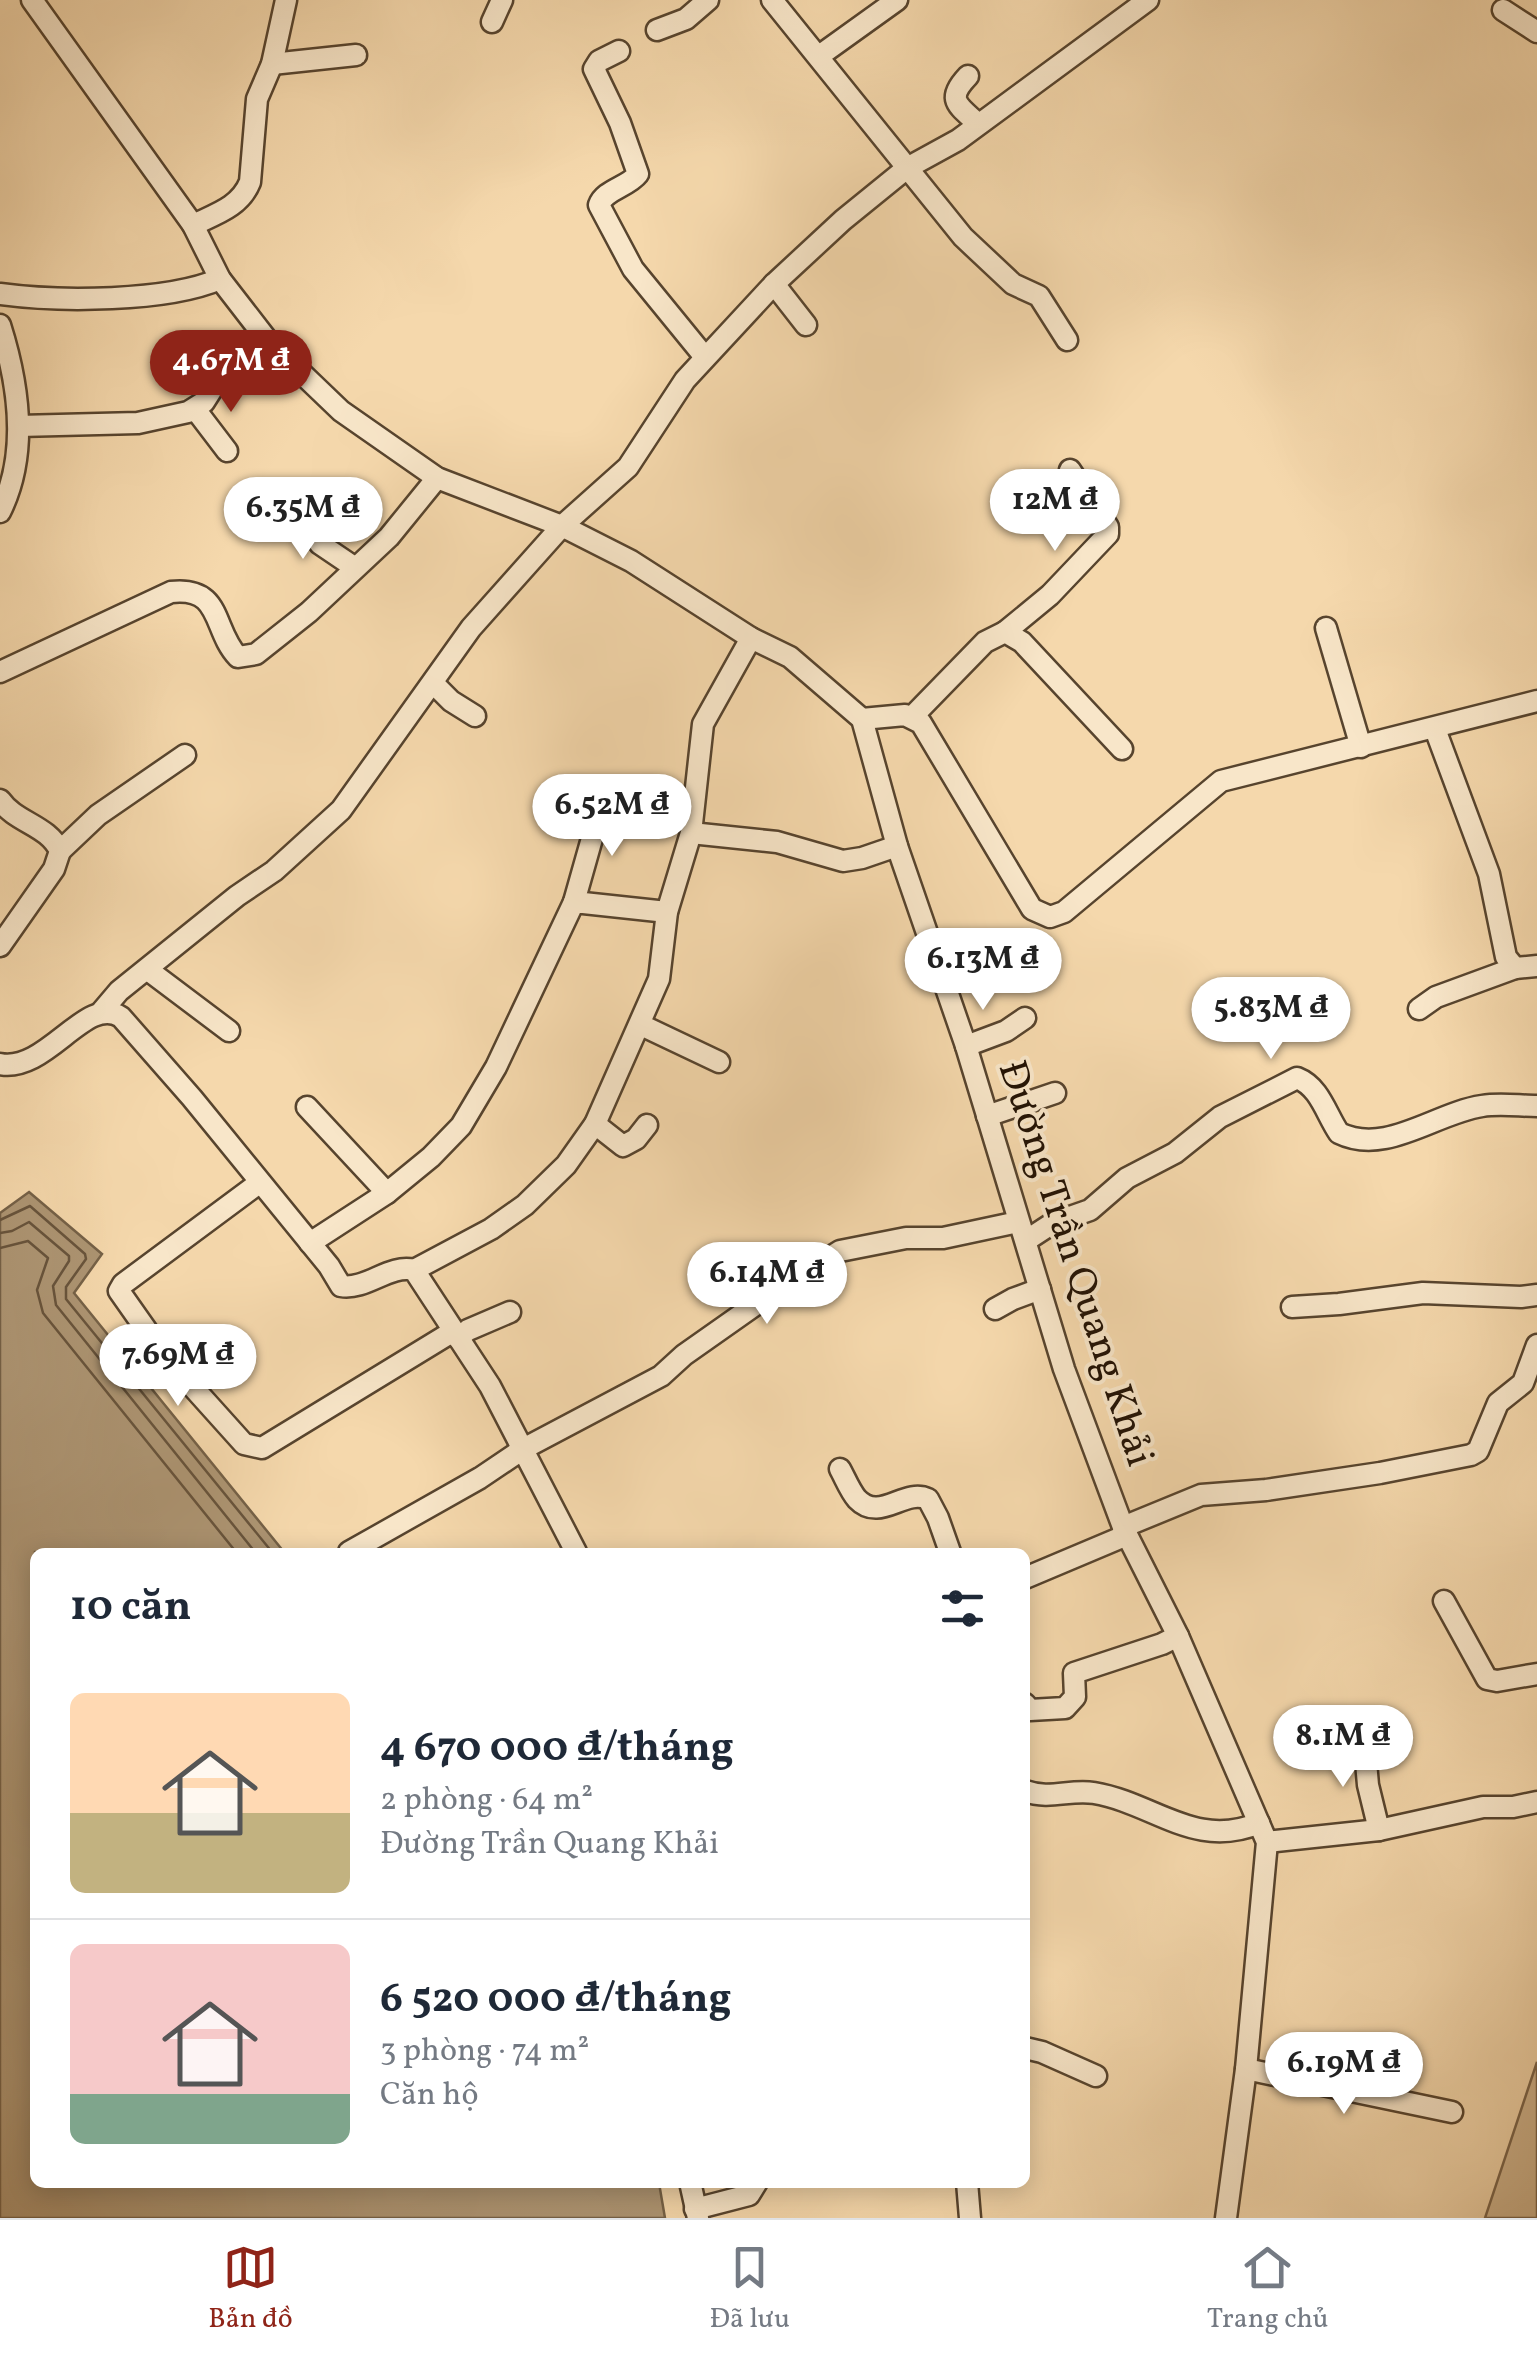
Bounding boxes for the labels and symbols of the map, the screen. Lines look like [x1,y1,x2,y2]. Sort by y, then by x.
pin: 4.67M ₫ [139,330,323,415]
pin: 12M ₫ [985,469,1125,554]
pin: 6.35M ₫ [211,477,395,562]
pin: 6.52M ₫ [520,774,704,859]
pin: 6.13M ₫ [891,928,1075,1013]
pin: 5.83M ₫ [1179,977,1363,1062]
street label: Đường Trần Quang Khải [982,1054,1166,1474]
pin: 6.14M ₫ [675,1242,859,1327]
pin: 7.69M ₫ [86,1324,270,1409]
pin: 8.1M ₫ [1262,1705,1424,1790]
pin: 6.19M ₫ [1252,2032,1436,2117]

